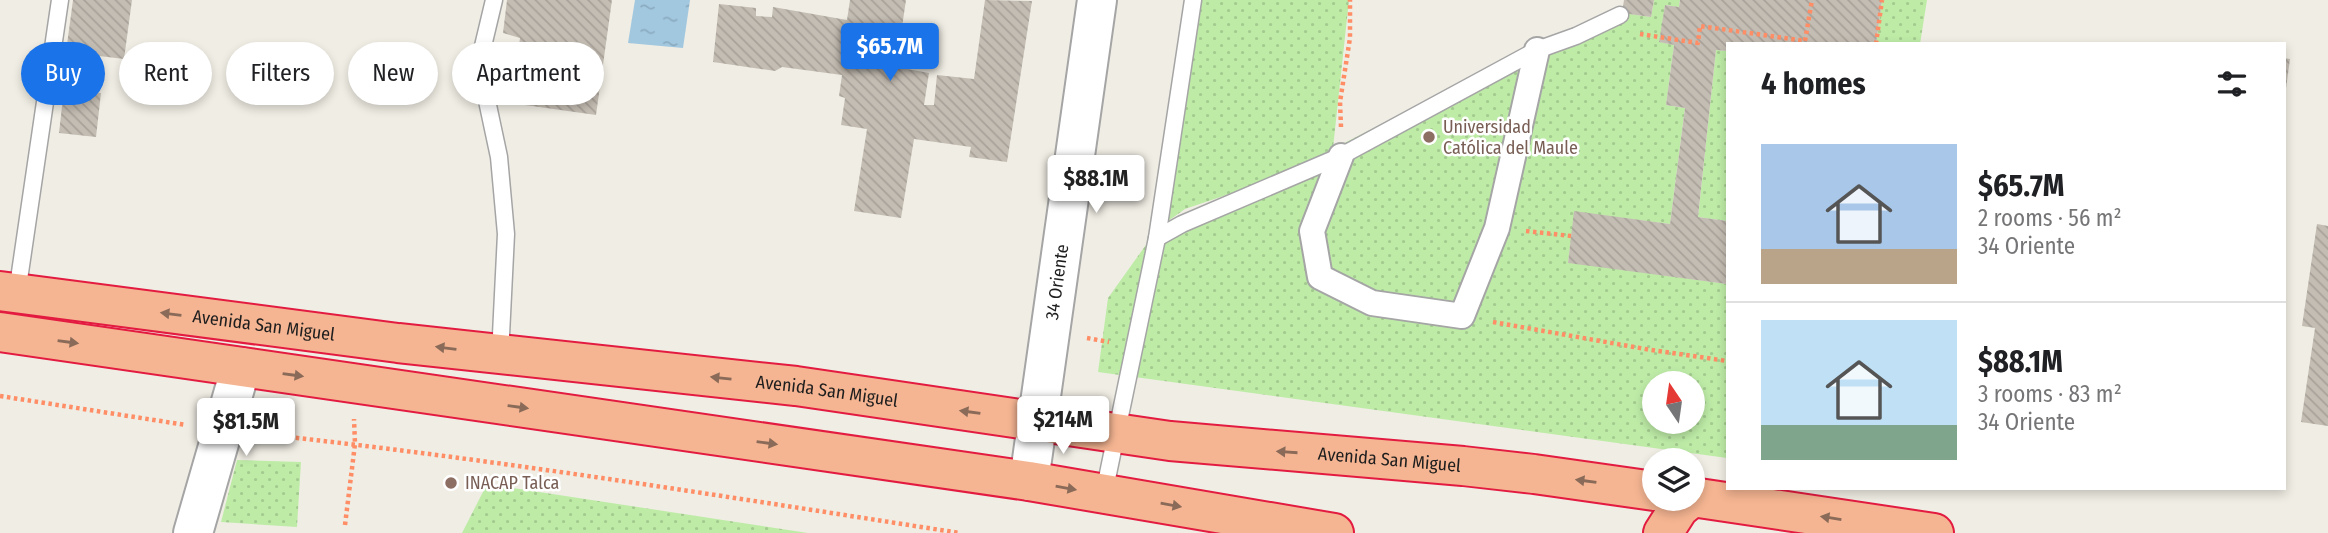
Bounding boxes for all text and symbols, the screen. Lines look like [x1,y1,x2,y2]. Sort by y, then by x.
pin: $65.7M [833,24,947,83]
text: $65.7M [857,32,923,60]
chip: Buy [21,42,105,105]
chip: Rent [119,42,212,105]
chip: Filters [226,42,334,105]
chip: New [348,42,438,105]
chip: Apartment [452,42,604,105]
icon: filters [2213,65,2251,103]
text: 4 homes [1761,66,1866,102]
place label: Universidad Católica del Maule [1443,116,1578,159]
marker: Universidad Católica del Maule [1421,129,1437,145]
pin: $88.1M [1039,156,1153,215]
text: $88.1M [1064,164,1129,192]
text: $65.7M [1978,168,2064,204]
icon: home [1817,172,1901,256]
text: 2 rooms · 56 m² [1978,204,2122,232]
text: 34 Oriente [1978,232,2075,260]
street label: 34 Oriente [1041,243,1073,321]
street label: Avenida San Miguel [191,305,336,346]
one-way arrow [160,308,182,319]
one-way arrow [57,337,79,348]
one-way arrow [434,343,456,354]
text: $88.1M [1978,344,2063,380]
icon: home [1817,348,1901,432]
one-way arrow [282,370,304,381]
street label: Avenida San Miguel [755,371,900,412]
north arrow [1642,371,1704,434]
map controls [1642,371,1705,511]
one-way arrow [709,372,731,383]
text: 3 rooms · 83 m² [1978,380,2122,408]
pin: $214M [1014,396,1112,456]
pin: $81.5M [189,398,303,458]
one-way arrow [507,402,529,413]
text: $214M [1033,405,1093,433]
one-way arrow [959,406,981,417]
text: $81.5M [213,407,279,435]
text: 34 Oriente [1978,408,2075,436]
one-way arrow [756,438,778,449]
street label: Avenida San Miguel [1317,443,1462,477]
one-way arrow [1276,446,1298,457]
button: layers [1642,448,1705,511]
place label: INACAP Talca [465,472,559,494]
marker: INACAP Talca [443,475,459,491]
one-way arrow [1575,476,1597,487]
one-way arrow [1056,483,1078,494]
one-way arrow [1160,500,1182,511]
one-way arrow [1820,512,1842,523]

